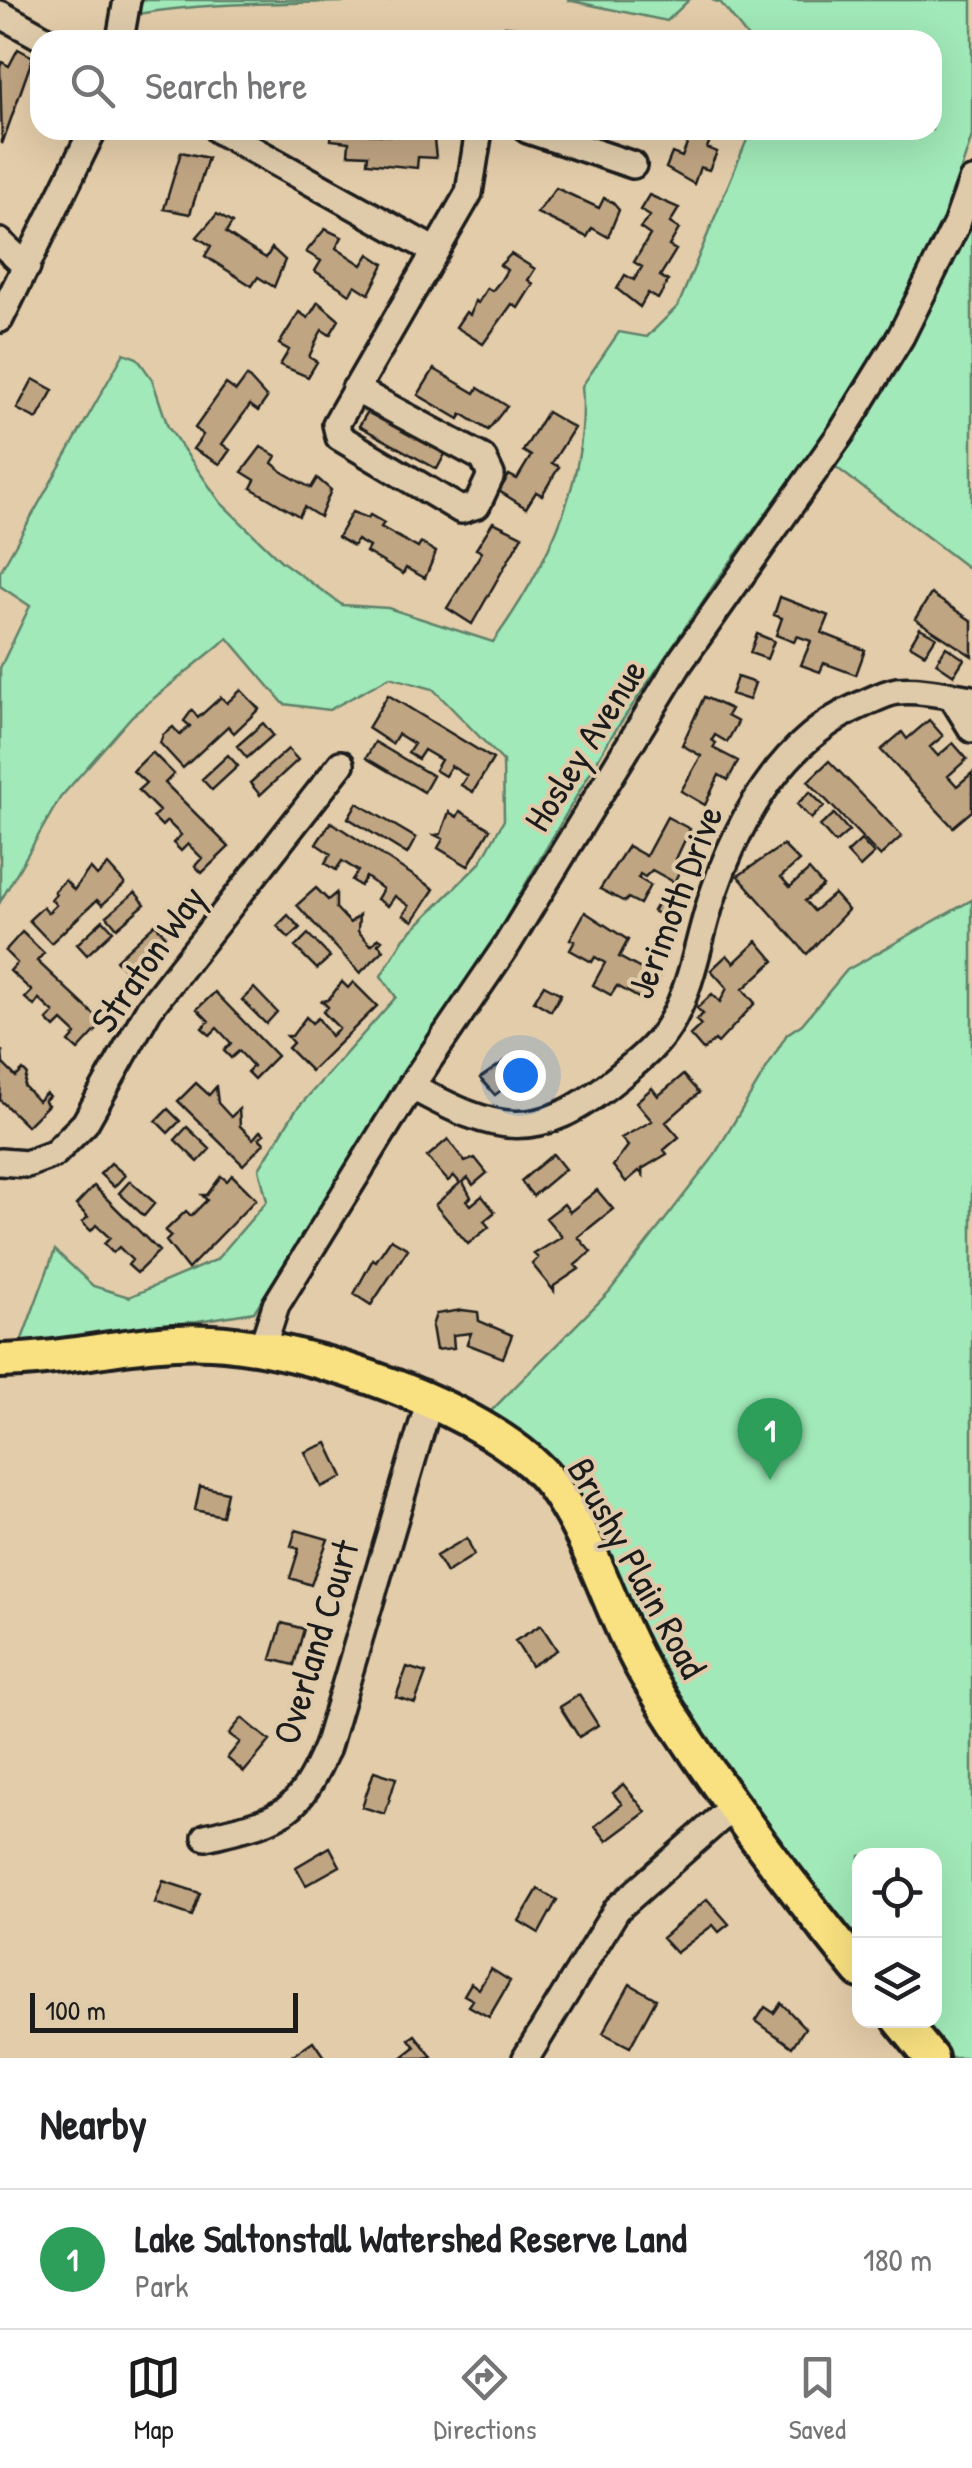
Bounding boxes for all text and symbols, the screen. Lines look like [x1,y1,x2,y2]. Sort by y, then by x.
search box [30,30,942,140]
icon: search [65,58,120,113]
text: Search here [145,59,307,111]
street label: Hosley Avenue [511,648,658,841]
street label: Jerimoth Drive [613,798,735,1006]
street label: Straton Way [77,874,217,1042]
your location [495,1050,546,1101]
pin: 1 [738,1398,802,1480]
street label: Brushy Plain Road [556,1448,720,1687]
street label: Overland Court [259,1532,371,1750]
map controls [852,1848,942,2028]
button: locate [852,1848,942,1938]
button: layers [852,1938,942,2028]
scale bar [30,1988,298,2032]
text: 100 m [45,1991,106,2029]
text: Nearby [40,2095,147,2152]
text: Lake Saltonstall Watershed Reserve Land [135,2212,687,2264]
text: 1 [67,2238,78,2281]
text: 180 m [863,2238,932,2281]
text: Park [135,2264,189,2307]
tab: Map [126,2350,181,2448]
tab: Directions [433,2350,536,2448]
tab: Saved [789,2350,846,2448]

